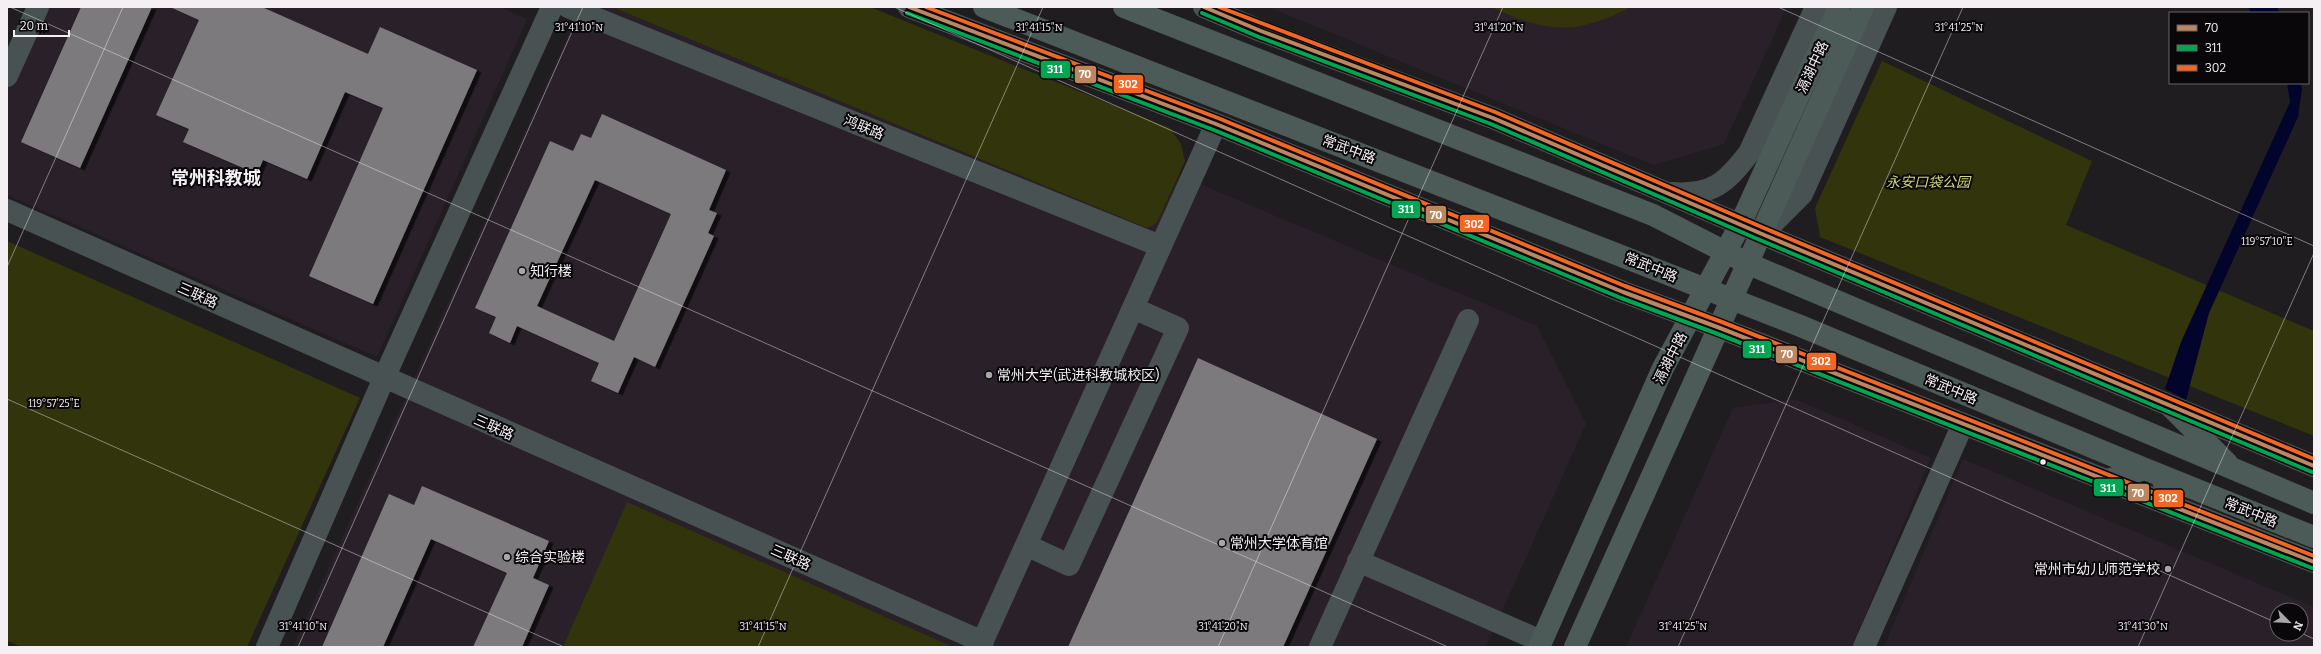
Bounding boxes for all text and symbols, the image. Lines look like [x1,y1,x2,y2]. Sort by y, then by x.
scale bar [14,12,69,38]
legend [2169,12,2309,84]
text: 20 m [20,19,49,33]
text: 70 [2205,21,2219,35]
text: 31°41'10"N [555,22,603,34]
text: 31°41'15"N [1015,22,1063,34]
text: 31°41'20"N [1474,22,1524,34]
text: 31°41'25"N [1935,22,1983,34]
street label: 滆湖中路 [1793,38,1832,96]
text: 311 [2205,41,2222,55]
line badge: 311 [1040,60,1071,79]
text: 302 [2205,61,2226,75]
text: 311 [1047,63,1063,76]
line badge: 70 [1074,65,1097,84]
text: 70 [1079,68,1091,81]
line badge: 302 [1113,74,1144,94]
text: 302 [1118,78,1138,91]
street label: 鸿联路 [841,112,886,143]
street label: 常武中路 [1320,131,1378,167]
district label: 常州科教城 [171,167,261,189]
park label: 永安口袋公园 [1886,174,1972,191]
line badge: 311 [1391,200,1421,219]
text: 311 [1398,203,1414,216]
line badge: 70 [1425,205,1447,224]
text: 70 [1430,209,1442,222]
line badge: 302 [1459,214,1490,233]
text: 302 [1464,218,1484,231]
text: 119°57'10"E [2241,236,2293,248]
street label: 常武中路 [1622,249,1680,286]
place label: 知行楼 [530,263,572,280]
marker: 知行楼 [517,266,527,276]
street label: 三联路 [175,279,220,312]
street label: 滆湖中路 [1650,329,1691,387]
line badge: 311 [1742,340,1772,359]
text: 311 [1749,343,1765,356]
line badge: 70 [1775,345,1798,364]
text: 70 [1781,348,1793,361]
line badge: 302 [1806,352,1837,371]
text: 302 [1811,355,1831,368]
place label: 常州大学(武进科教城校区) [997,367,1160,384]
marker: 常州大学(武进科教城校区) [984,370,994,380]
street label: 常武中路 [1922,371,1980,408]
text: 119°57'25"E [28,398,80,410]
street label: 三联路 [471,411,516,444]
unlabelled marker [2038,457,2048,467]
line badge: 311 [2093,478,2124,497]
text: 311 [2100,482,2116,495]
line badge: 70 [2127,483,2150,502]
text: 70 [2132,487,2144,500]
line badge: 302 [2153,489,2184,508]
text: 302 [2158,492,2178,505]
street label: 常武中路 [2222,494,2280,531]
place label: 常州大学体育馆 [1230,535,1328,552]
marker: 常州大学体育馆 [1217,538,1227,548]
street label: 三联路 [768,541,813,574]
place label: 综合实验楼 [515,549,585,566]
marker: 综合实验楼 [502,552,512,562]
place label: 常州市幼儿师范学校 [2034,561,2160,578]
marker: 常州市幼儿师范学校 [2163,564,2173,574]
north arrow [2269,602,2309,642]
text: N [2290,619,2305,633]
text: 31°41'10"N [279,621,327,633]
text: 31°41'15"N [739,621,787,633]
text: 31°41'20"N [1198,621,1248,633]
text: 31°41'25"N [1659,621,1707,633]
text: 31°41'30"N [2118,621,2168,633]

